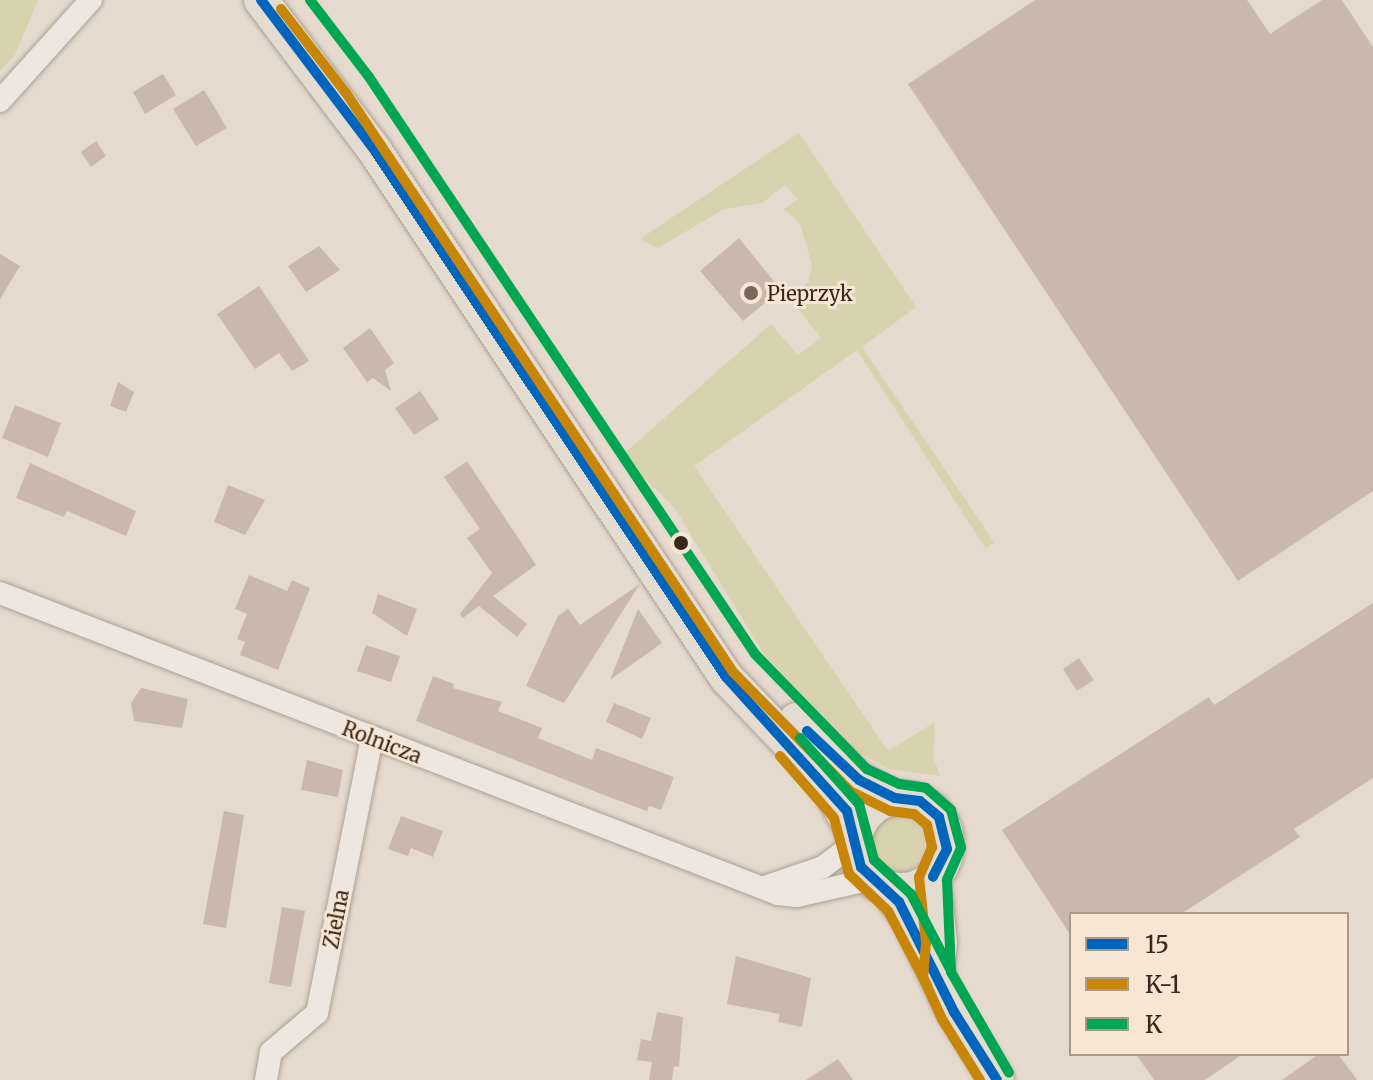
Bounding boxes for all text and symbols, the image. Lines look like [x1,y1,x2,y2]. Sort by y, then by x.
place label: Pieprzyk [767,281,853,305]
marker: Pieprzyk [742,284,760,302]
unlabelled marker [673,535,689,551]
street label: Rolnicza [339,716,425,768]
street label: Zielna [319,887,353,951]
legend [1069,912,1349,1056]
text: 15 [1145,929,1169,960]
text: K-1 [1145,969,1181,1000]
text: K [1145,1009,1162,1040]

